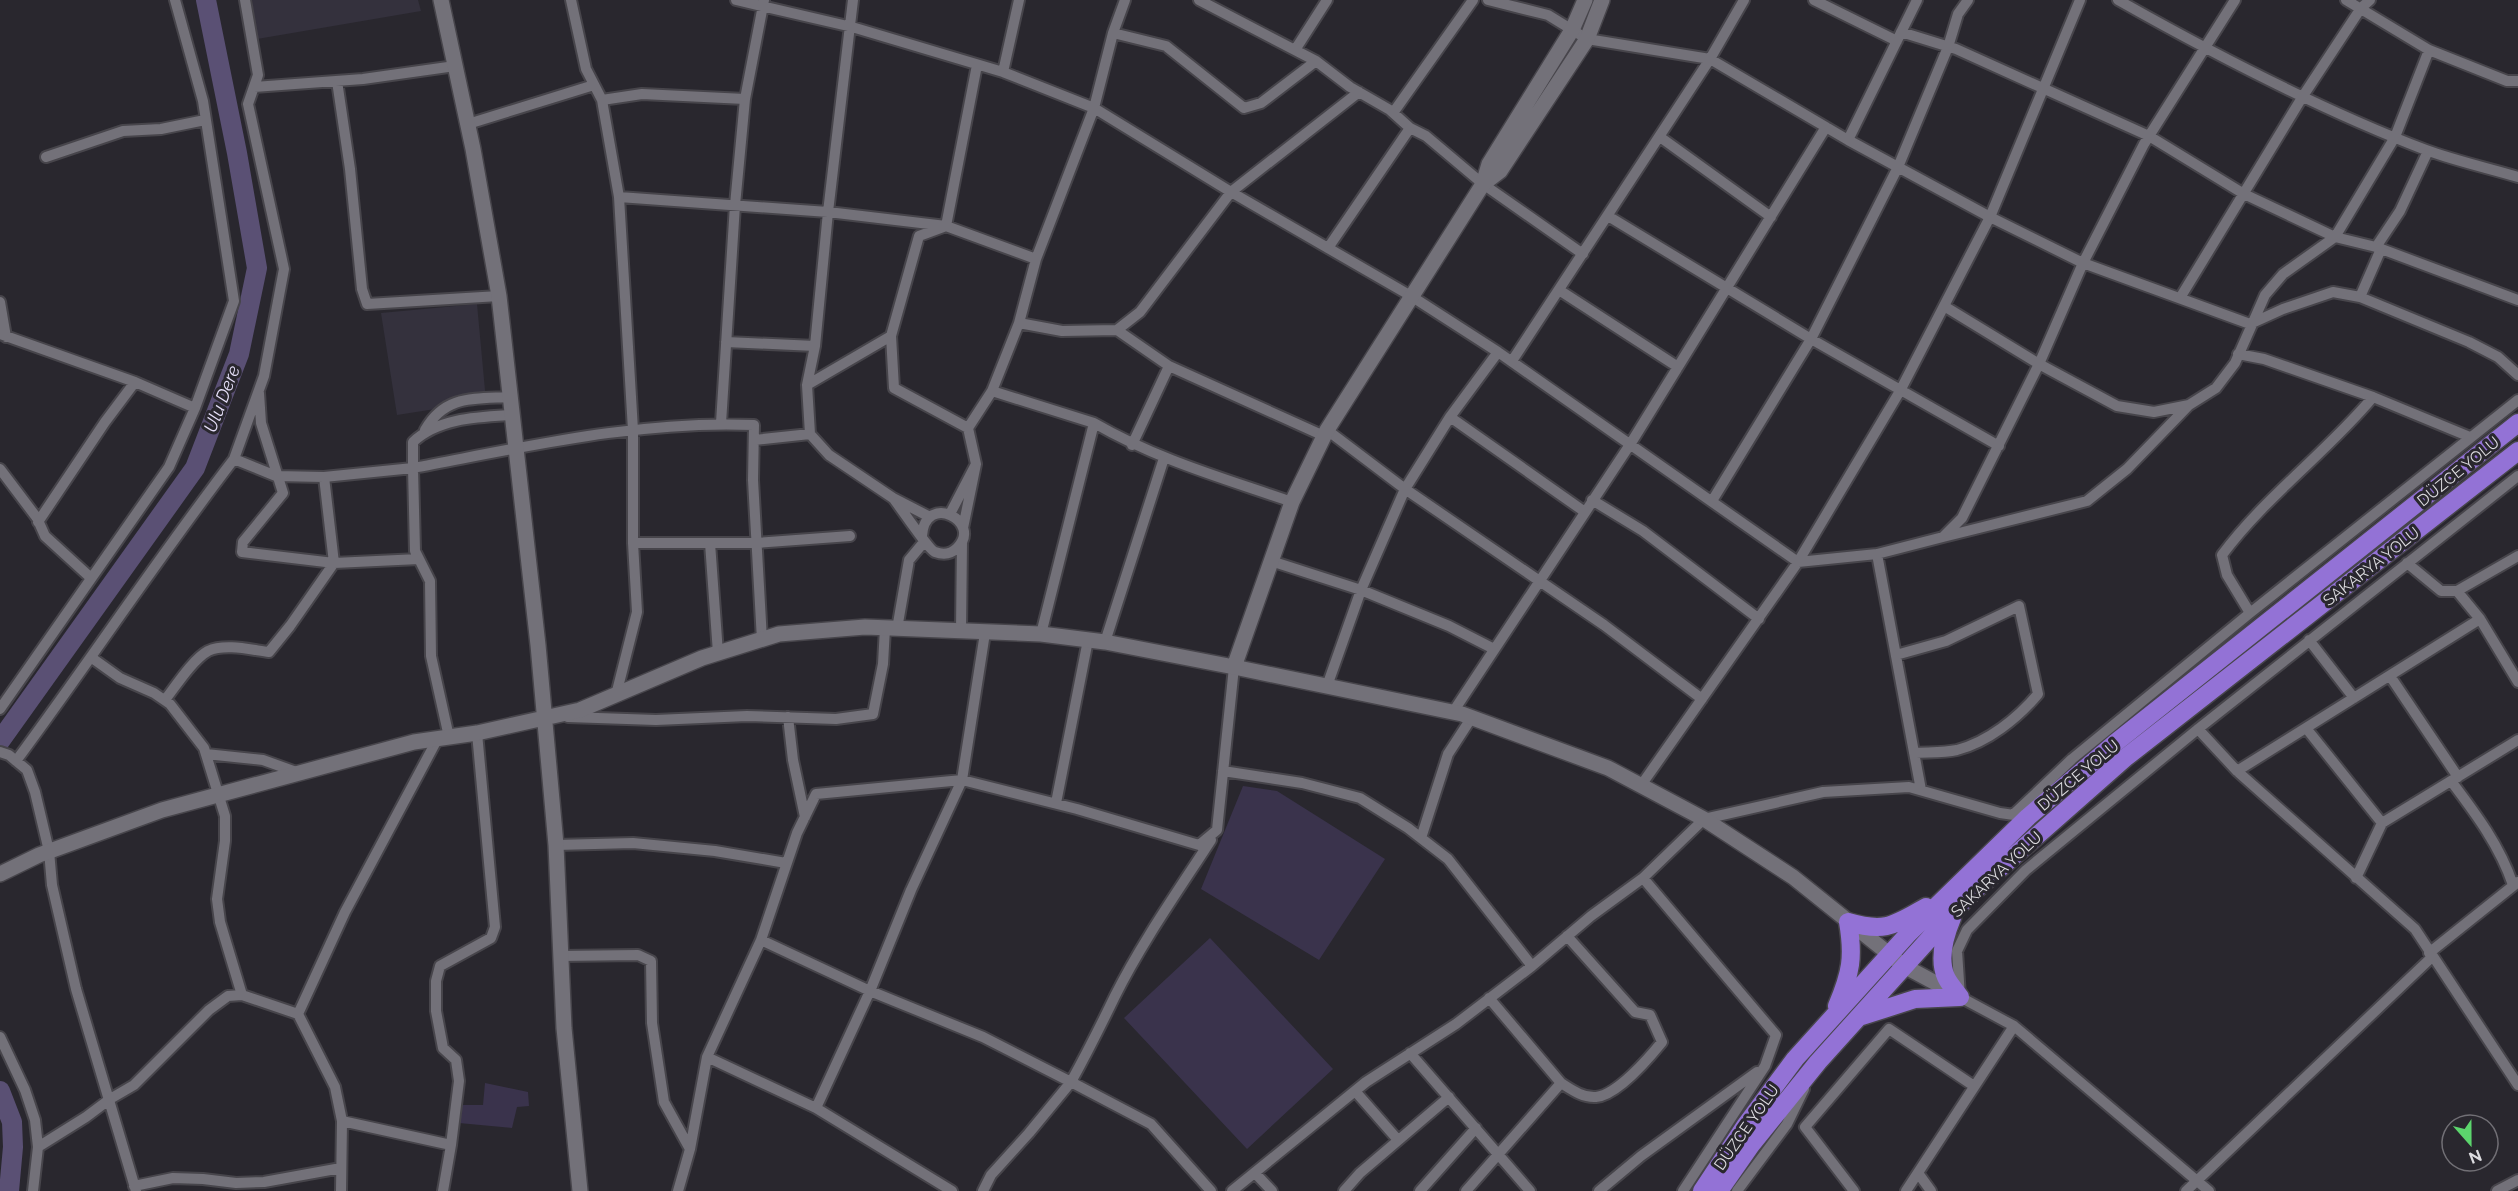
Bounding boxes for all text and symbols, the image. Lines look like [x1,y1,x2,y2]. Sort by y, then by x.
water label: Ulu Dere [199,362,244,435]
street label: DÜZCE YOLU [2413,432,2503,510]
street label: SAKARYA YOLU [2319,523,2423,610]
street label: DÜZCE YOLU [2033,735,2123,815]
street label: SAKARYA YOLU [1947,828,2046,921]
street label: DÜZCE YOLU [1709,1080,1783,1174]
north arrow [2440,1113,2500,1173]
text: N [2466,1145,2484,1168]

